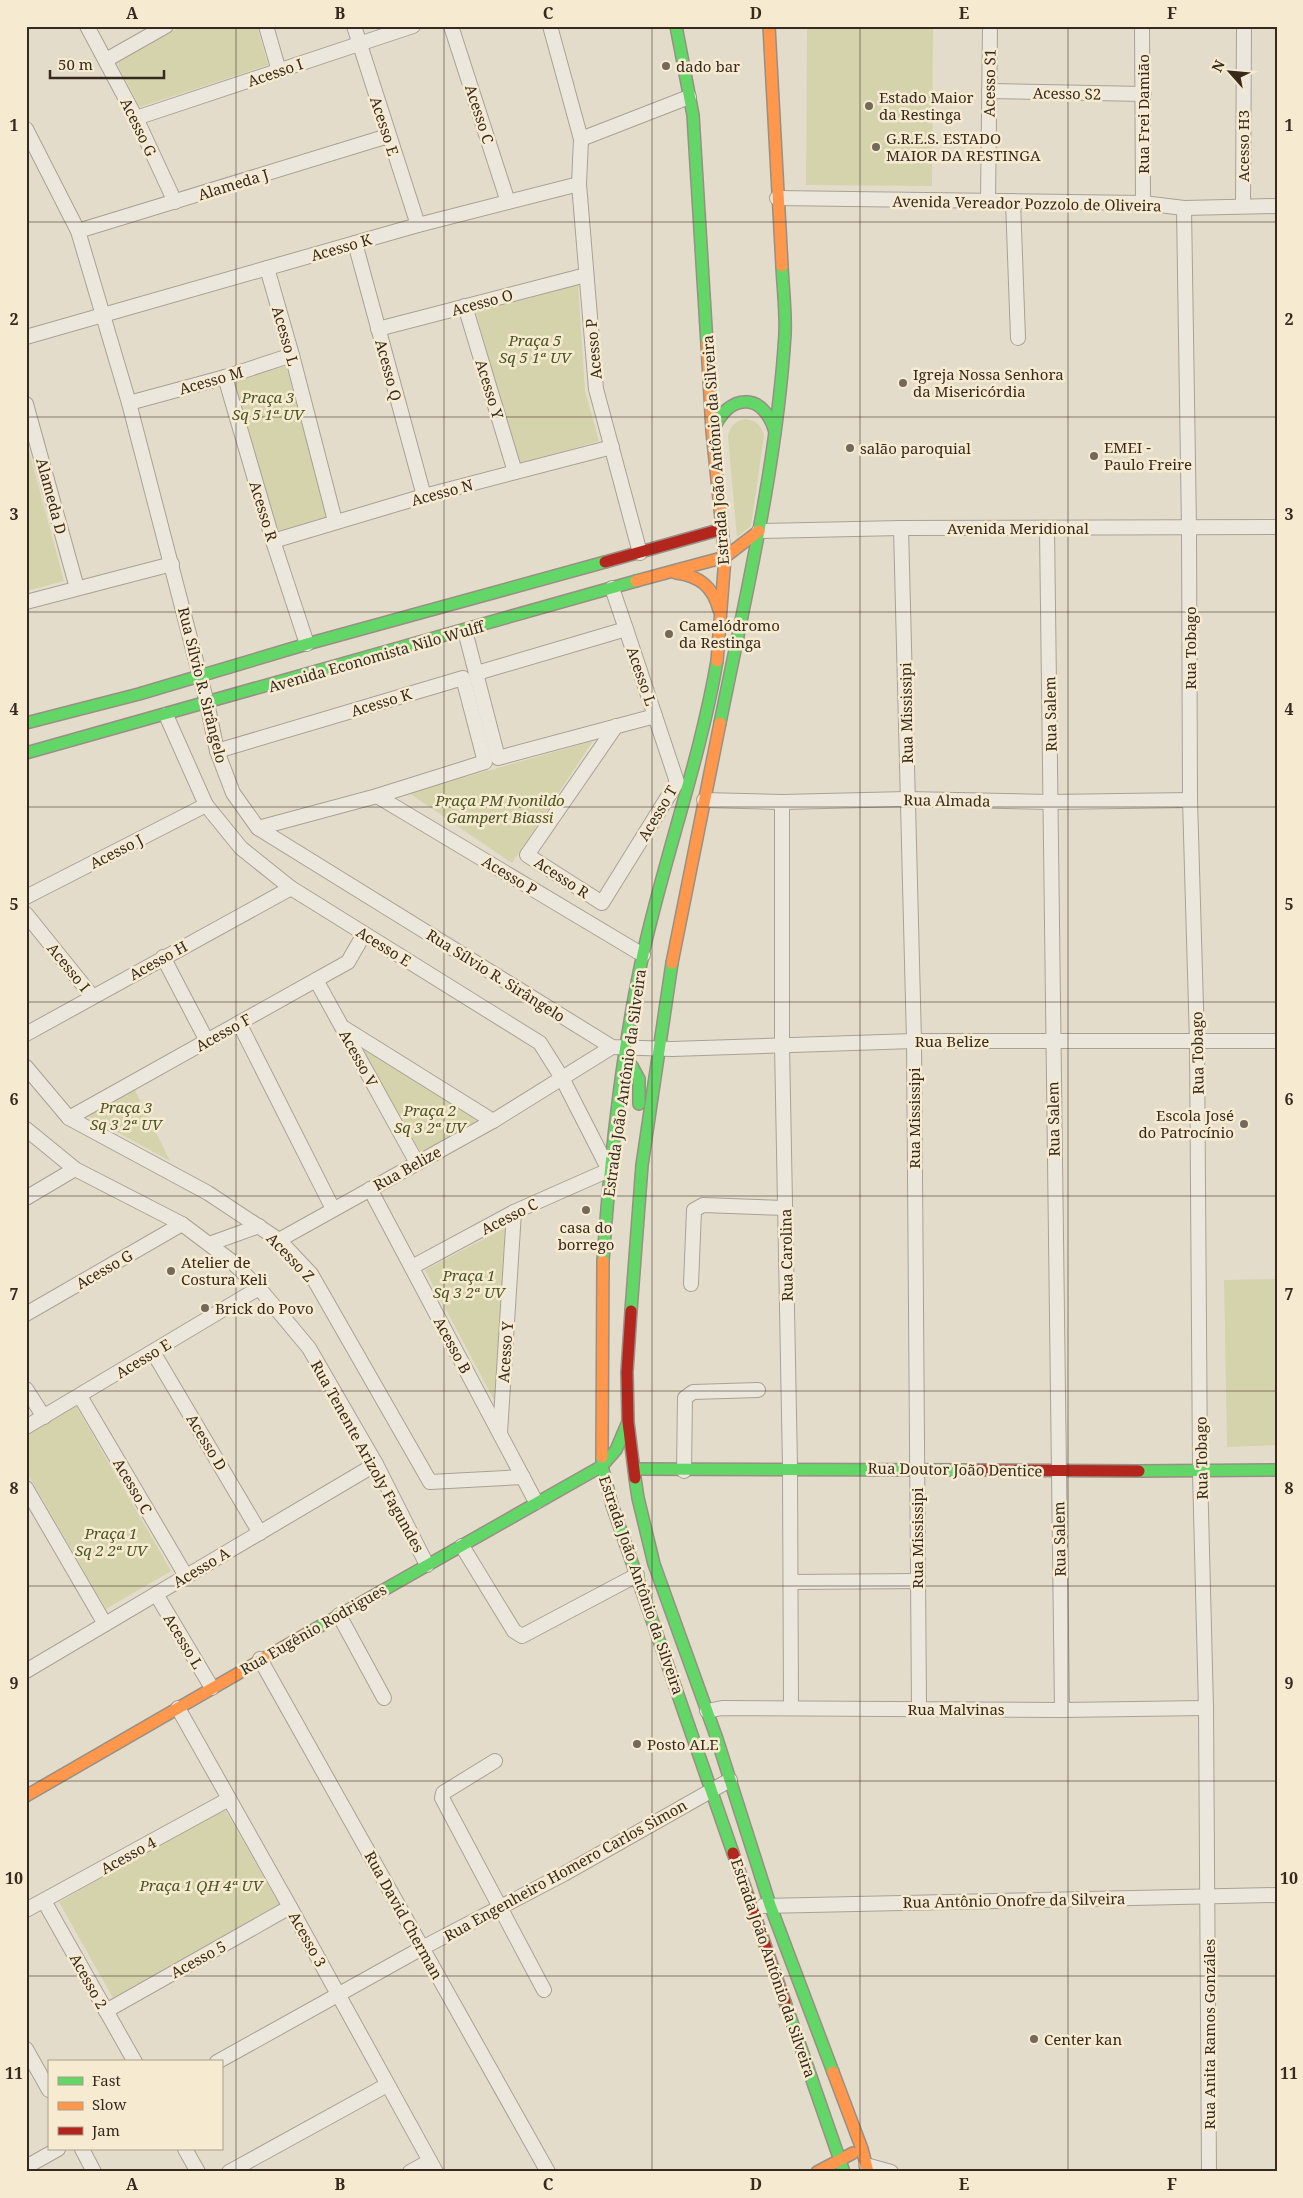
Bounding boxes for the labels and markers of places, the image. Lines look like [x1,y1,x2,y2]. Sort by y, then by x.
place label: dado bar [676,56,740,76]
marker: dado bar [660,60,672,72]
place label: Estado Maior da Restinga [879,87,974,124]
marker: Estado Maior da Restinga [863,100,875,112]
place label: G.R.E.S. ESTADO MAIOR DA RESTINGA [886,128,1041,165]
marker: G.R.E.S. ESTADO MAIOR DA RESTINGA [870,141,882,153]
place label: Igreja Nossa Senhora da Misericórdia [913,364,1064,401]
marker: Igreja Nossa Senhora da Misericórdia [897,377,909,389]
place label: EMEI - Paulo Freire [1104,437,1192,474]
place label: salão paroquial [860,438,971,458]
marker: salão paroquial [844,442,856,454]
marker: EMEI - Paulo Freire [1088,450,1100,462]
place label: Camelódromo da Restinga [679,615,780,652]
marker: Camelódromo da Restinga [663,628,675,640]
place label: Escola José do Patrocínio [1138,1105,1234,1142]
marker: Escola José do Patrocínio [1238,1118,1250,1130]
marker: casa do borrego [580,1204,592,1216]
place label: casa do borrego [558,1217,614,1254]
place label: Atelier de Costura Keli [181,1252,267,1289]
marker: Atelier de Costura Keli [165,1265,177,1277]
place label: Brick do Povo [215,1298,314,1318]
marker: Brick do Povo [199,1302,211,1314]
place label: Posto ALE [647,1734,719,1754]
marker: Posto ALE [631,1738,643,1750]
place label: Center kan [1044,2029,1122,2049]
marker: Center kan [1028,2033,1040,2045]

